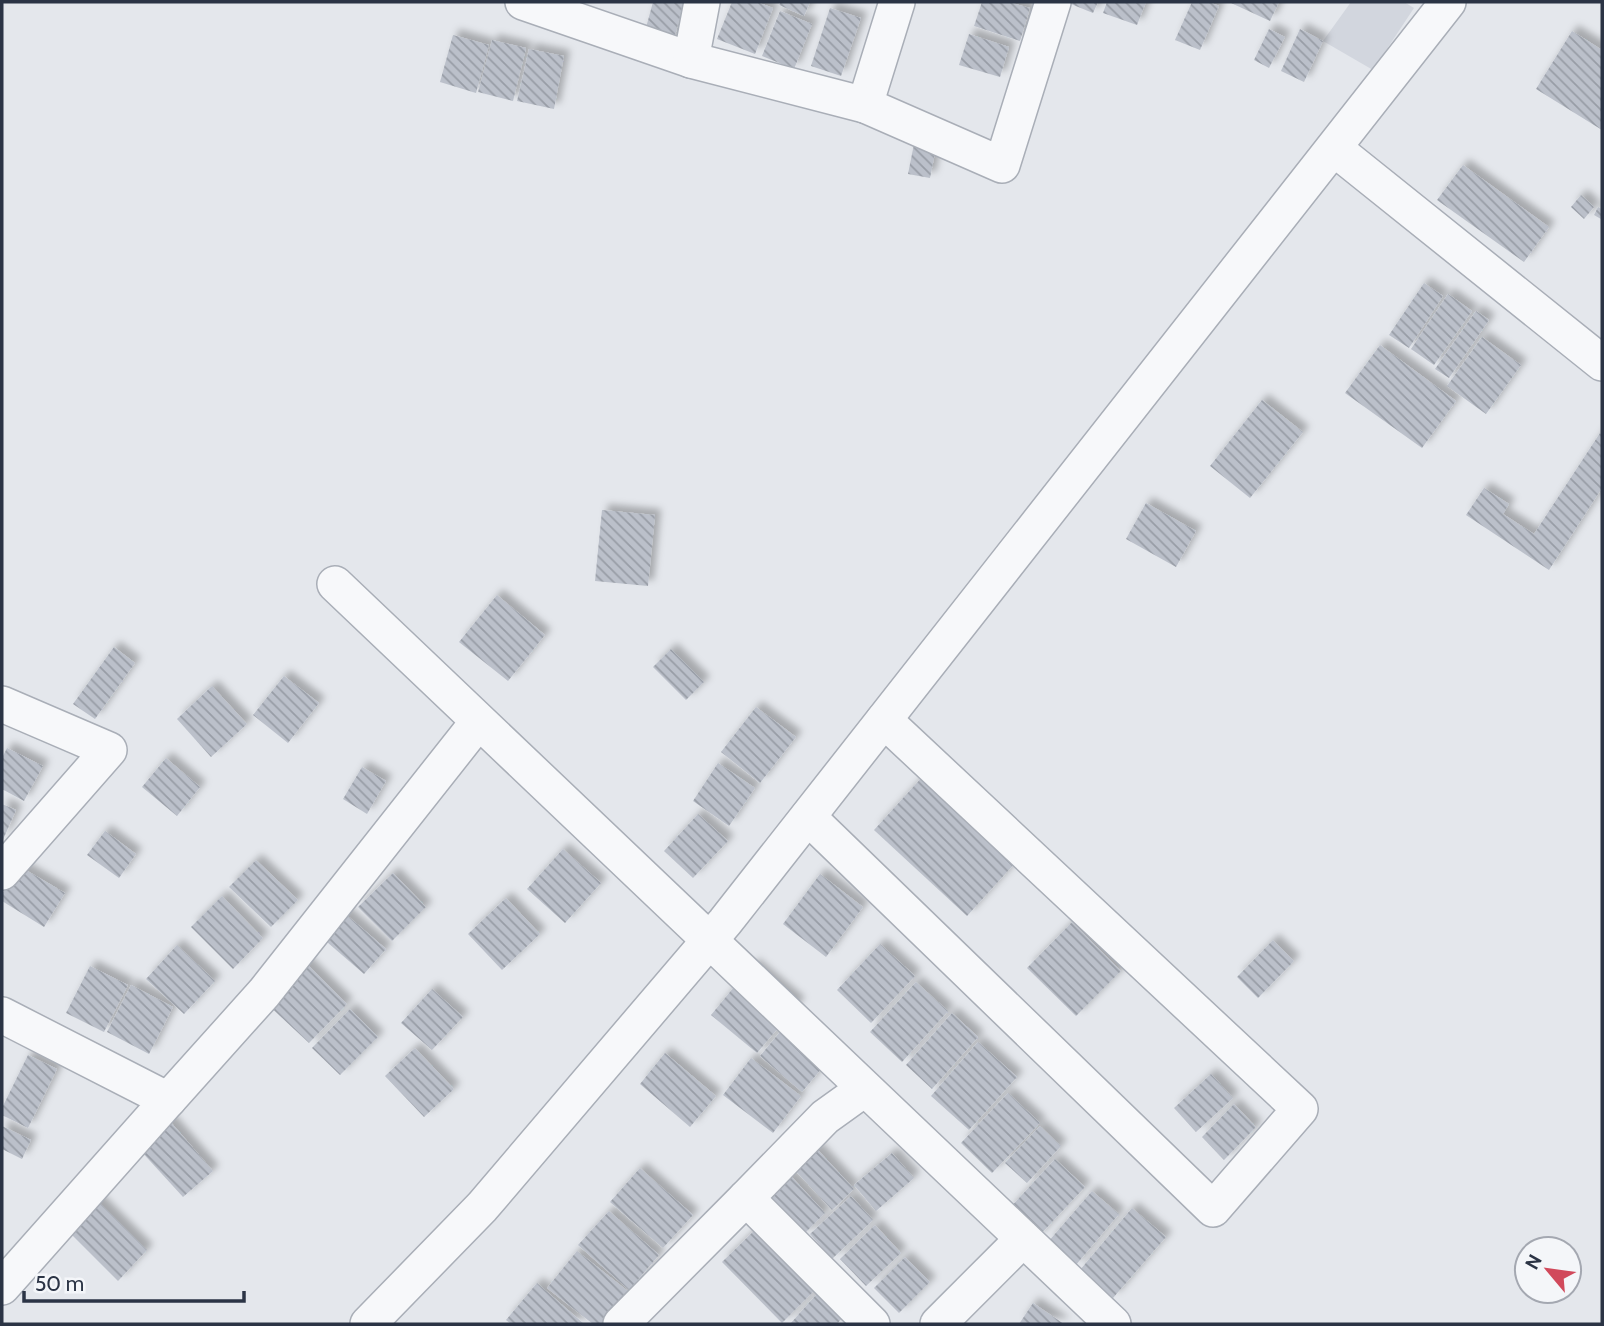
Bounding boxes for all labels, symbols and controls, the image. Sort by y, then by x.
north arrow [1513,1235,1583,1305]
text: N [1520,1251,1547,1273]
scale bar [24,1260,245,1304]
text: 50 m [35,1271,84,1296]

